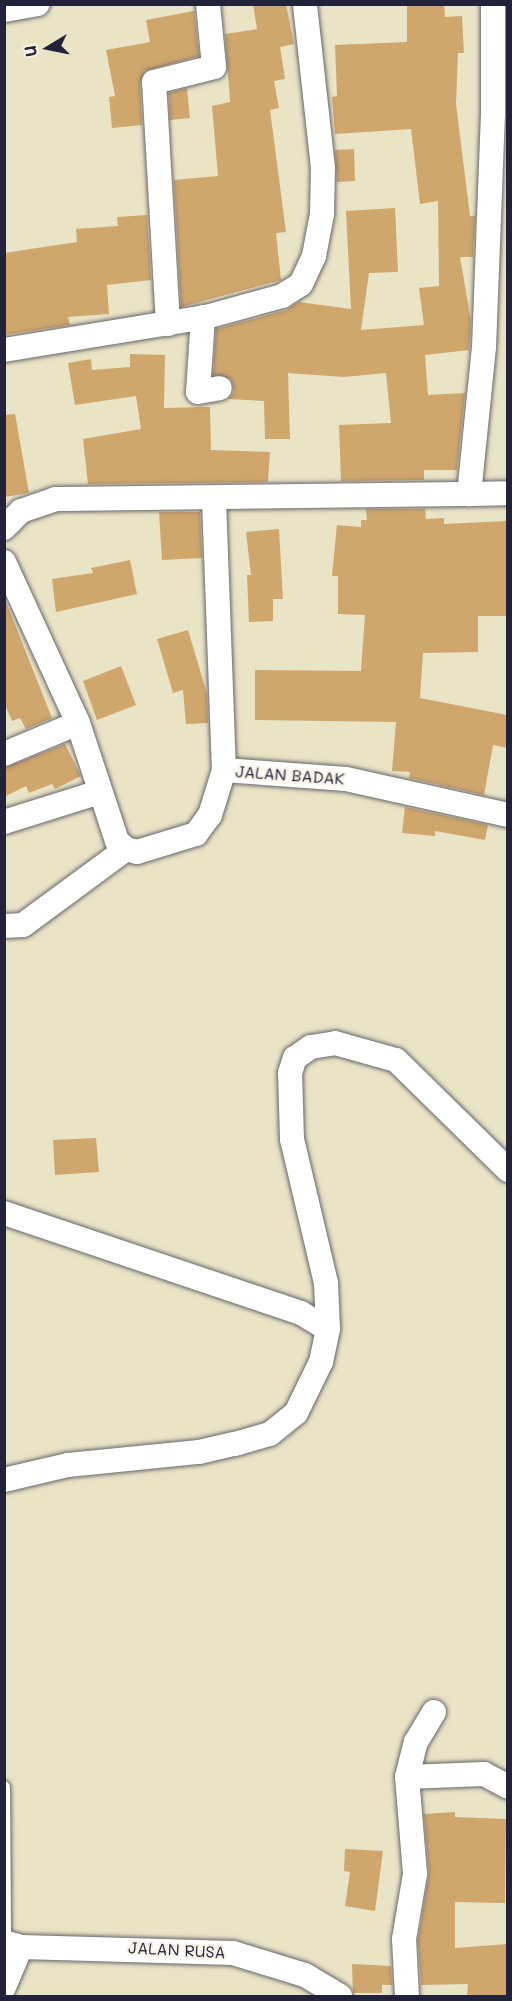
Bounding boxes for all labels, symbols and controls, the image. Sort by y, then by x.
north arrow [18,18,78,78]
text: U [18,44,41,59]
street label: JALAN BADAK [235,762,345,788]
street label: JALAN RUSA [128,1938,226,1962]

